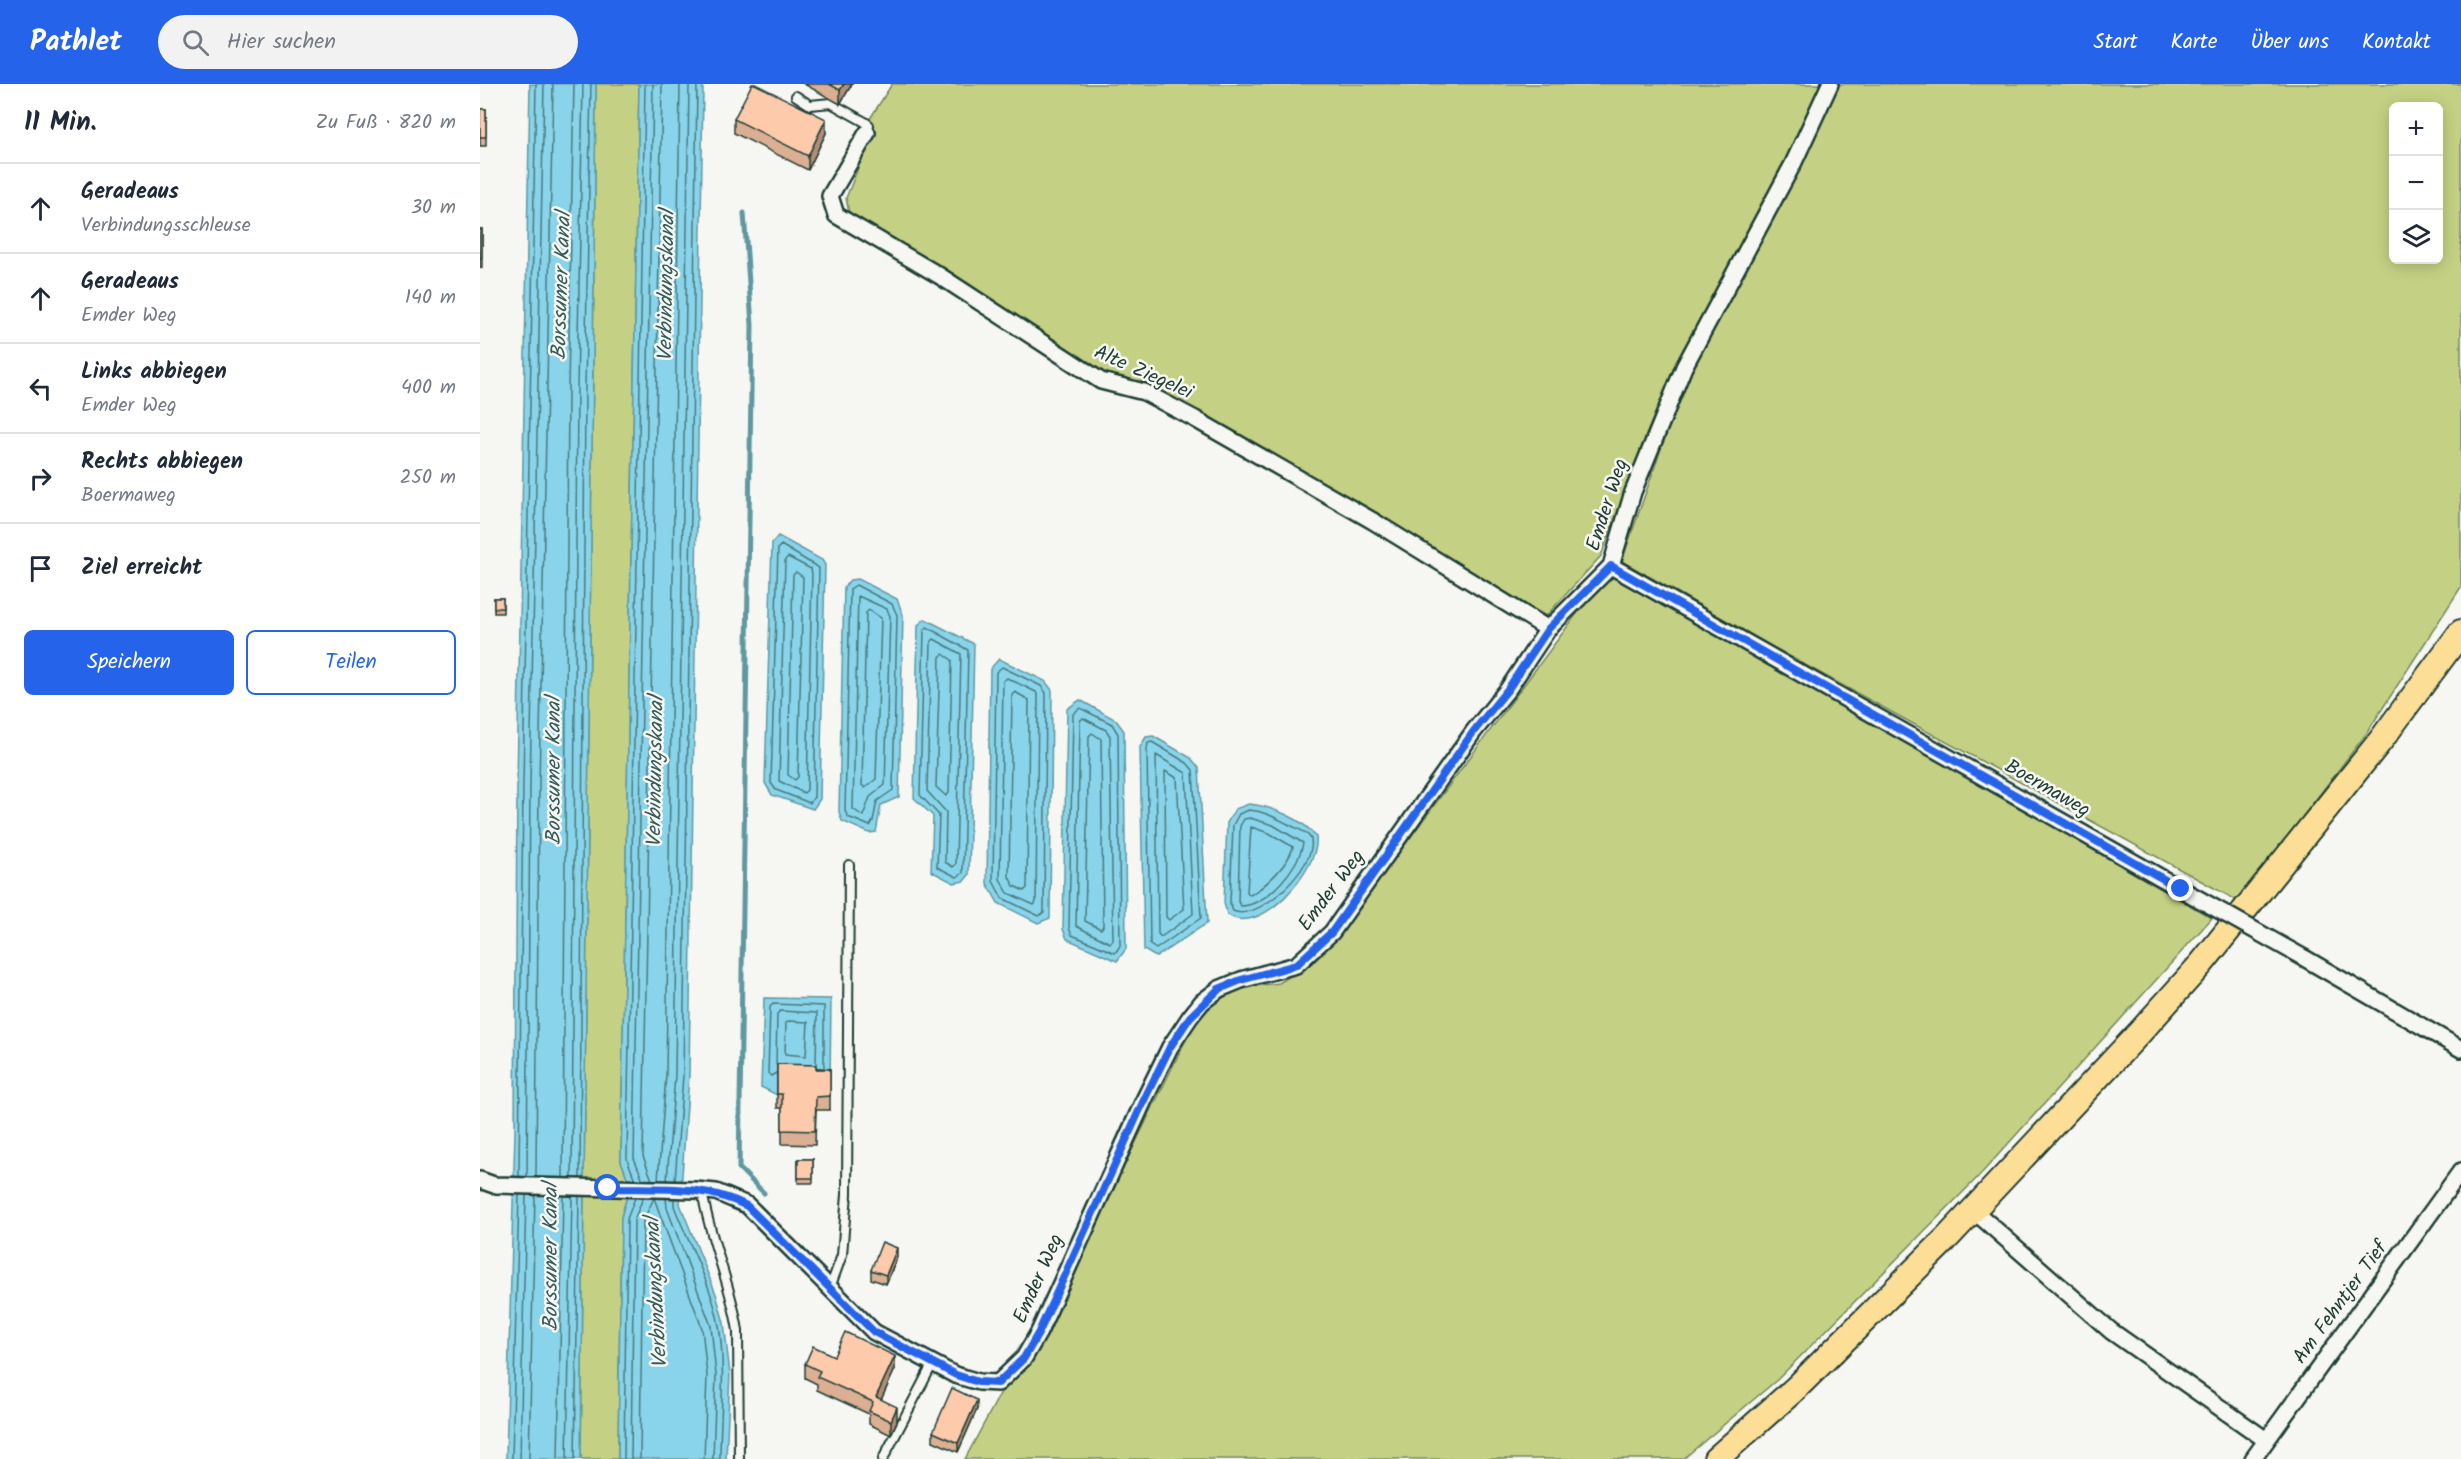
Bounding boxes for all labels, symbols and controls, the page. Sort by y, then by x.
search box [158,15,578,69]
text: Pathlet [30,20,122,65]
text: Hier suchen [227,25,336,60]
icon: search [179,26,212,59]
text: Start [2093,26,2138,59]
text: Karte [2171,26,2217,59]
text: Über uns [2250,26,2329,59]
text: Kontakt [2362,26,2431,59]
text: 11 Min. [24,102,97,144]
map controls [2389,102,2443,264]
button: + [2389,102,2443,156]
text: Zu Fuß · 820 m [316,107,456,139]
button: − [2389,156,2443,210]
text: Geradeaus [81,175,179,210]
icon: ahead [24,192,57,225]
text: 30 m [411,192,456,224]
water label: Verbindungskanal [649,206,685,362]
water label: Borssumer Kanal [543,208,581,360]
text: Verbindungsschleuse [81,210,251,242]
button: layers [2389,210,2443,264]
text: Geradeaus [81,265,179,300]
icon: ahead [24,282,57,315]
text: 140 m [405,282,456,314]
text: Emder Weg [81,300,176,332]
street label: Alte Ziegelei [1088,337,1199,410]
text: Links abbiegen [81,355,227,390]
icon: left [24,372,57,405]
text: 400 m [401,372,456,404]
text: Emder Weg [81,390,176,422]
text: Rechts abbiegen [81,445,243,480]
street label: Emder Weg [1578,455,1638,555]
icon: right [24,462,57,495]
text: 250 m [400,462,456,494]
text: Boermaweg [81,480,176,512]
text: Ziel erreicht [81,551,202,586]
icon: arrive [24,552,57,585]
button: Speichern [24,630,234,695]
button: Teilen [246,630,456,695]
water label: Verbindungskanal [638,692,674,848]
water label: Borssumer Kanal [538,693,571,845]
street label: Boermaweg [1998,751,2096,827]
street label: Emder Weg [1291,843,1373,939]
route end [2167,875,2193,901]
route start [594,1174,620,1200]
water label: Borssumer Kanal [535,1179,568,1331]
water label: Verbindungskanal [636,1213,677,1369]
street label: Emder Weg [1005,1229,1073,1329]
street label: Am Fehntjer Tief [2285,1233,2398,1371]

